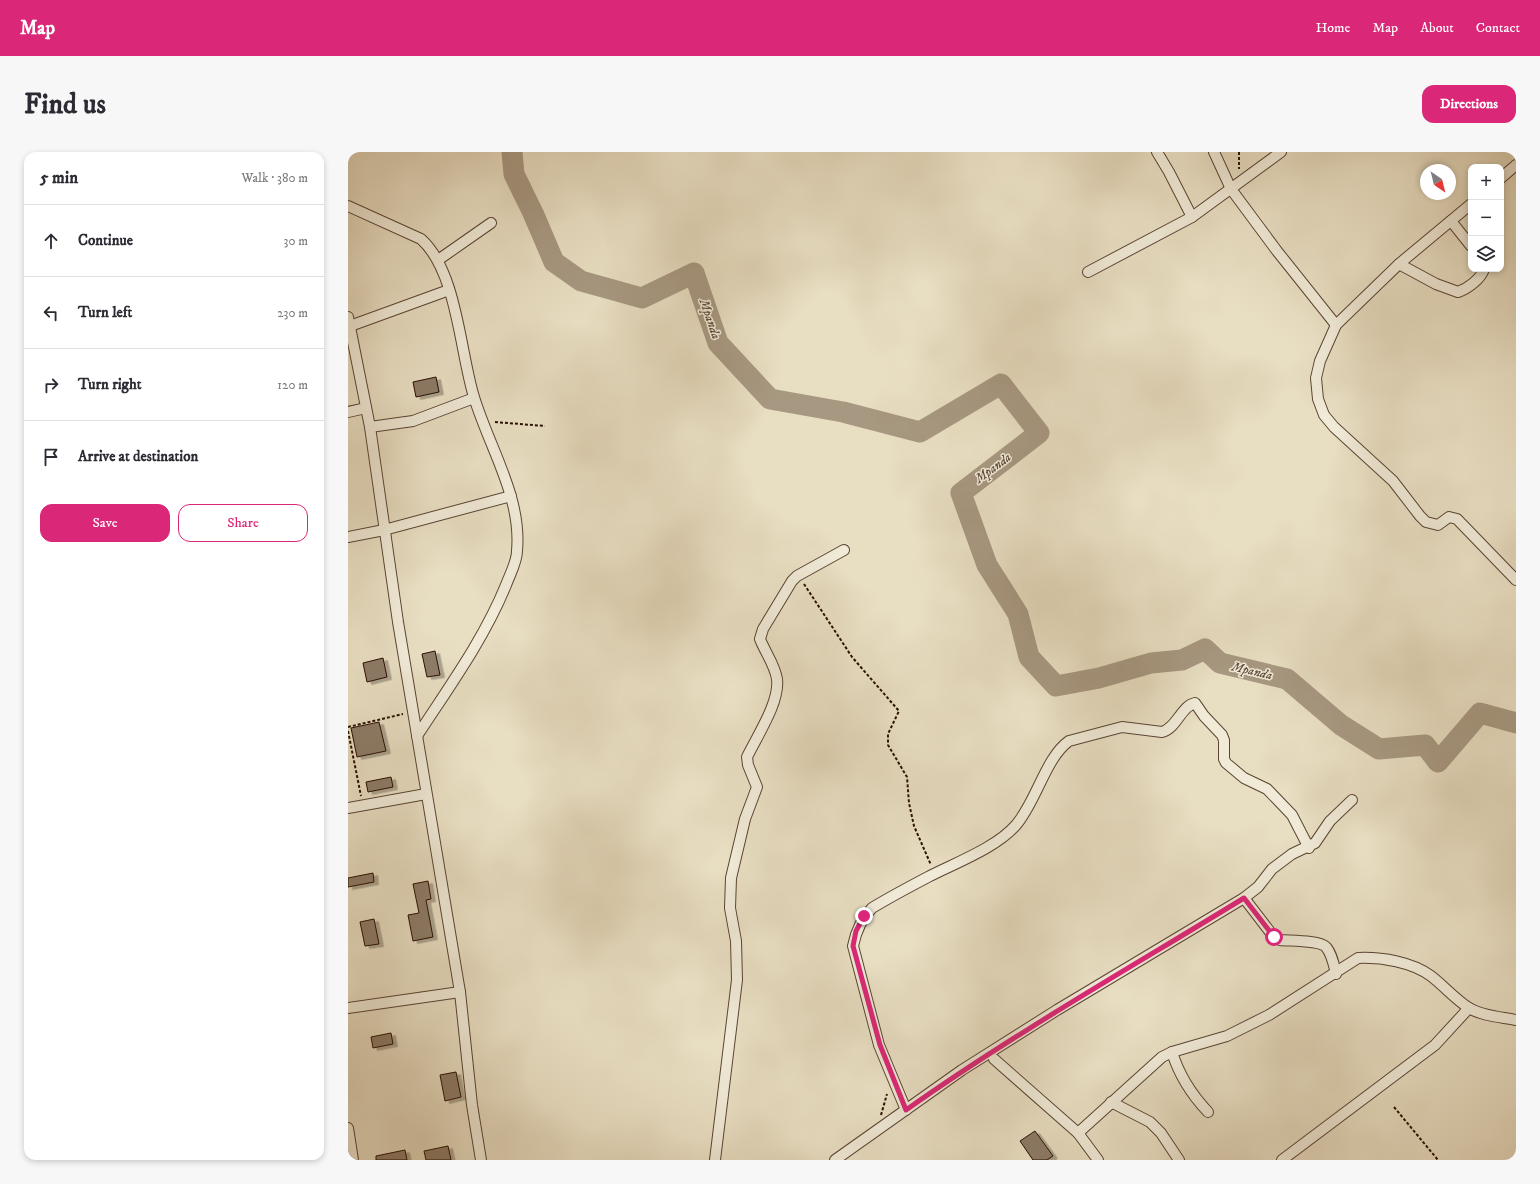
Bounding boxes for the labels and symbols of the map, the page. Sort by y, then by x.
north arrow [1420,164,1456,200]
water label: Mpanda [695,296,724,341]
water label: Mpanda [971,449,1015,487]
water label: Mpanda [1229,658,1274,683]
route end [855,907,873,925]
route start [1265,928,1283,946]

